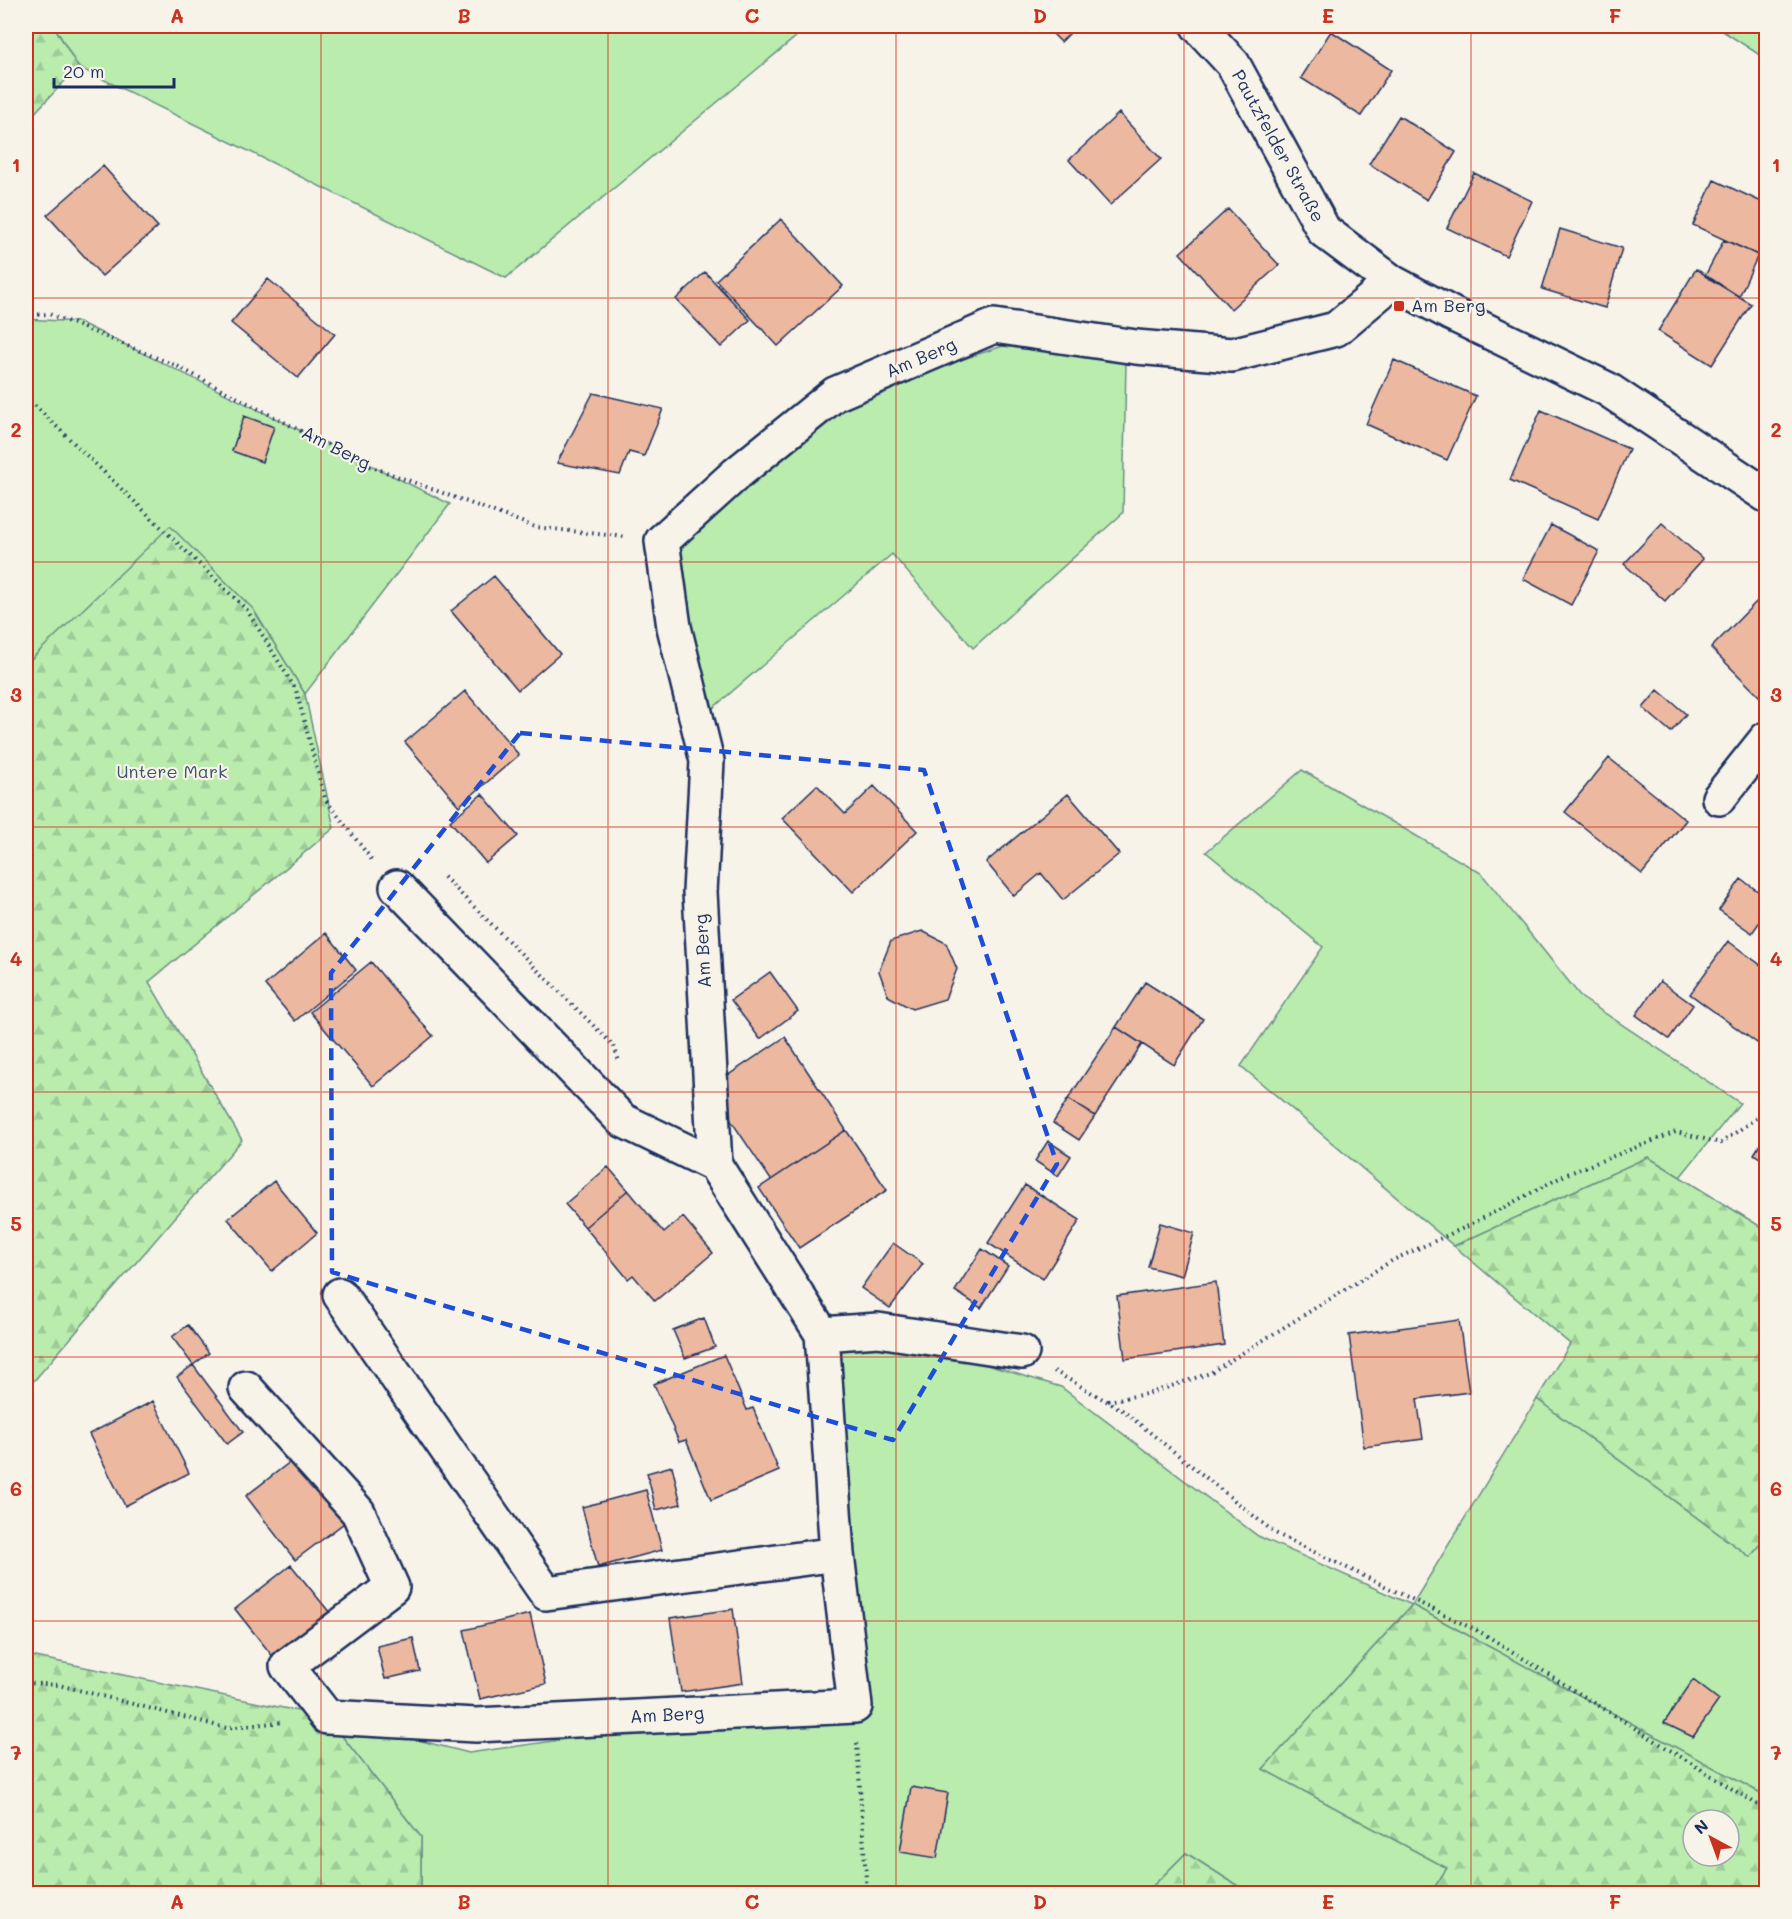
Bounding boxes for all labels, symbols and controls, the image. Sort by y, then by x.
text: A [170,2,184,28]
text: B [457,2,471,28]
text: C [745,2,760,28]
text: D [1033,2,1047,28]
text: E [1322,2,1334,28]
text: F [1609,2,1622,28]
scale bar [54,51,174,89]
text: 20 m [63,59,104,83]
street label: Pautzfelder Straße [1227,65,1331,226]
text: 1 [12,151,20,177]
text: 1 [1772,151,1780,177]
place label: Am Berg [1411,293,1485,317]
marker: Am Berg [1392,299,1406,313]
street label: Am Berg [882,332,960,383]
text: 2 [10,416,22,442]
text: 2 [1770,416,1782,442]
street label: Am Berg [298,420,375,475]
text: 3 [10,681,22,707]
text: 3 [1770,681,1782,707]
park label: Untere Mark [116,759,228,783]
street label: Am Berg [688,913,716,989]
text: 4 [10,945,23,971]
text: 4 [1770,945,1783,971]
text: 5 [10,1210,22,1236]
text: 5 [1770,1210,1782,1236]
text: 6 [10,1475,22,1501]
text: 6 [1770,1475,1782,1501]
street label: Am Berg [629,1700,705,1728]
text: 7 [10,1739,22,1765]
text: 7 [1770,1739,1782,1765]
north arrow [1681,1808,1741,1868]
text: N [1689,1814,1712,1838]
text: A [170,1888,184,1914]
text: B [457,1888,471,1914]
text: C [745,1888,760,1914]
text: D [1033,1888,1047,1914]
text: E [1322,1888,1334,1914]
text: F [1609,1888,1622,1914]

